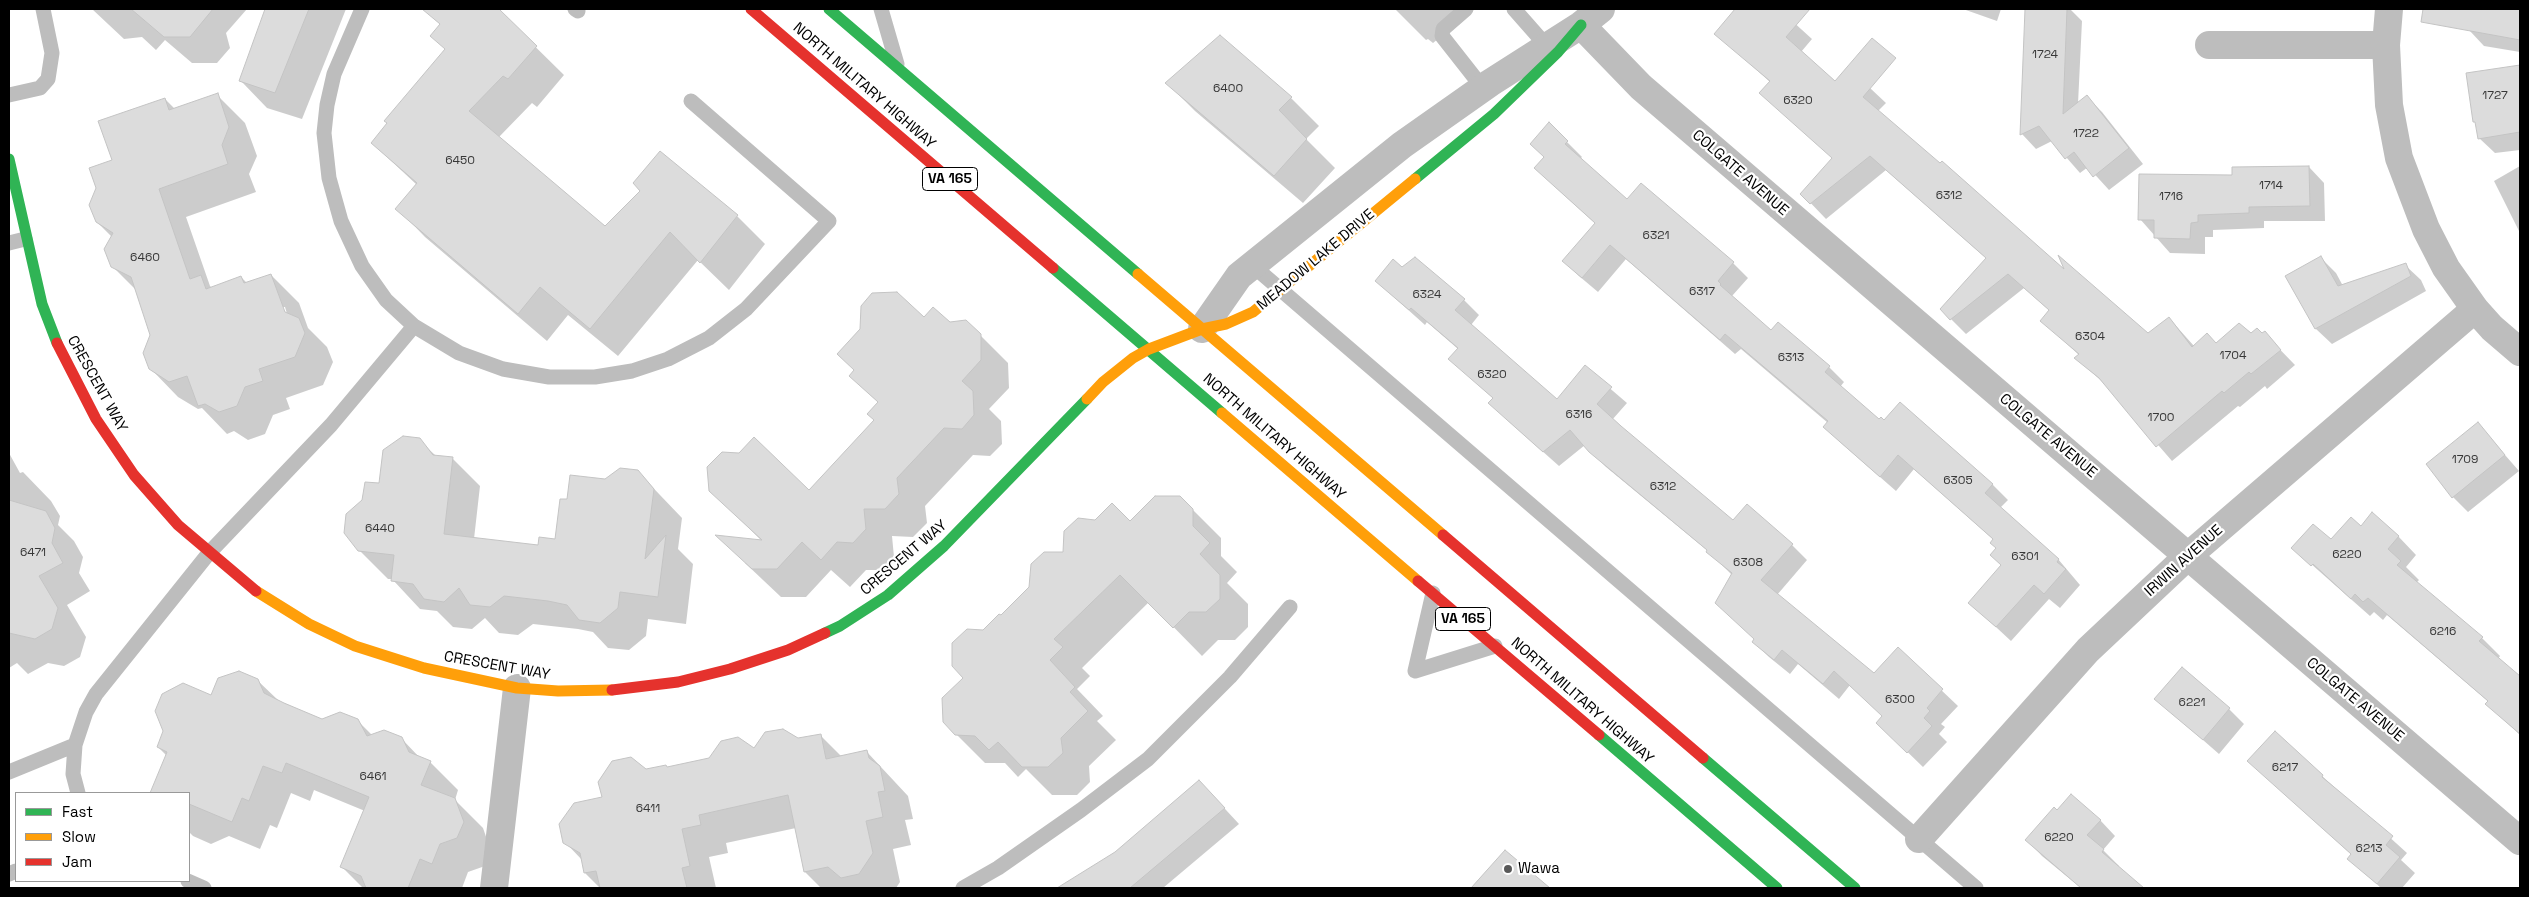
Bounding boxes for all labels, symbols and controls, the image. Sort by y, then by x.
street label: NORTH MILITARY HIGHWAY [789,19,939,153]
house number: 1724 [2032,48,2058,62]
house number: 6400 [1213,82,1243,96]
house number: 1727 [2482,89,2508,103]
house number: 6320 [1783,94,1813,108]
street label: COLGATE AVENUE [1688,126,1792,220]
house number: 1722 [2073,127,2099,141]
house number: 6450 [445,154,475,168]
road number: VA 165 [922,168,978,190]
house number: 1714 [2259,179,2283,193]
house number: 6312 [1936,189,1962,203]
house number: 1716 [2159,190,2183,204]
street label: MEADOW LAKE DRIVE [1254,206,1378,314]
house number: 6321 [1643,229,1669,243]
house number: 6460 [130,251,160,265]
house number: 6317 [1689,285,1715,299]
house number: 6324 [1413,288,1441,302]
house number: 6304 [2075,330,2105,344]
street label: CRESCENT WAY [63,333,131,435]
house number: 1704 [2220,349,2246,363]
house number: 6313 [1778,351,1804,365]
house number: 6320 [1477,368,1507,382]
street label: NORTH MILITARY HIGHWAY [1199,370,1349,504]
street label: COLGATE AVENUE [1996,390,2100,482]
house number: 6316 [1566,408,1592,422]
house number: 1700 [2147,411,2175,425]
house number: 1709 [2452,453,2478,467]
house number: 6305 [1943,474,1973,488]
house number: 6312 [1650,480,1676,494]
street label: CRESCENT WAY [857,517,951,599]
street label: IRWIN AVENUE [2141,521,2227,601]
house number: 6440 [365,522,395,536]
house number: 6471 [20,546,46,560]
house number: 6220 [2332,548,2362,562]
house number: 6301 [2011,550,2039,564]
house number: 6308 [1733,556,1763,570]
road number: VA 165 [1436,608,1490,630]
house number: 6216 [2430,625,2456,639]
street label: NORTH MILITARY HIGHWAY [1507,634,1657,768]
street label: CRESCENT WAY [442,648,552,684]
street label: COLGATE AVENUE [2303,654,2407,746]
house number: 6300 [1885,693,1915,707]
house number: 6221 [2179,696,2205,710]
house number: 6217 [2272,761,2298,775]
house number: 6461 [359,770,387,784]
legend [15,792,190,882]
text: Fast [62,802,93,821]
house number: 6411 [636,802,660,816]
text: Slow [62,827,96,846]
house number: 6220 [2044,831,2074,845]
house number: 6213 [2356,842,2382,856]
text: Jam [62,852,92,871]
place label: Wawa [1518,860,1560,878]
marker: Wawa [1502,863,1514,875]

